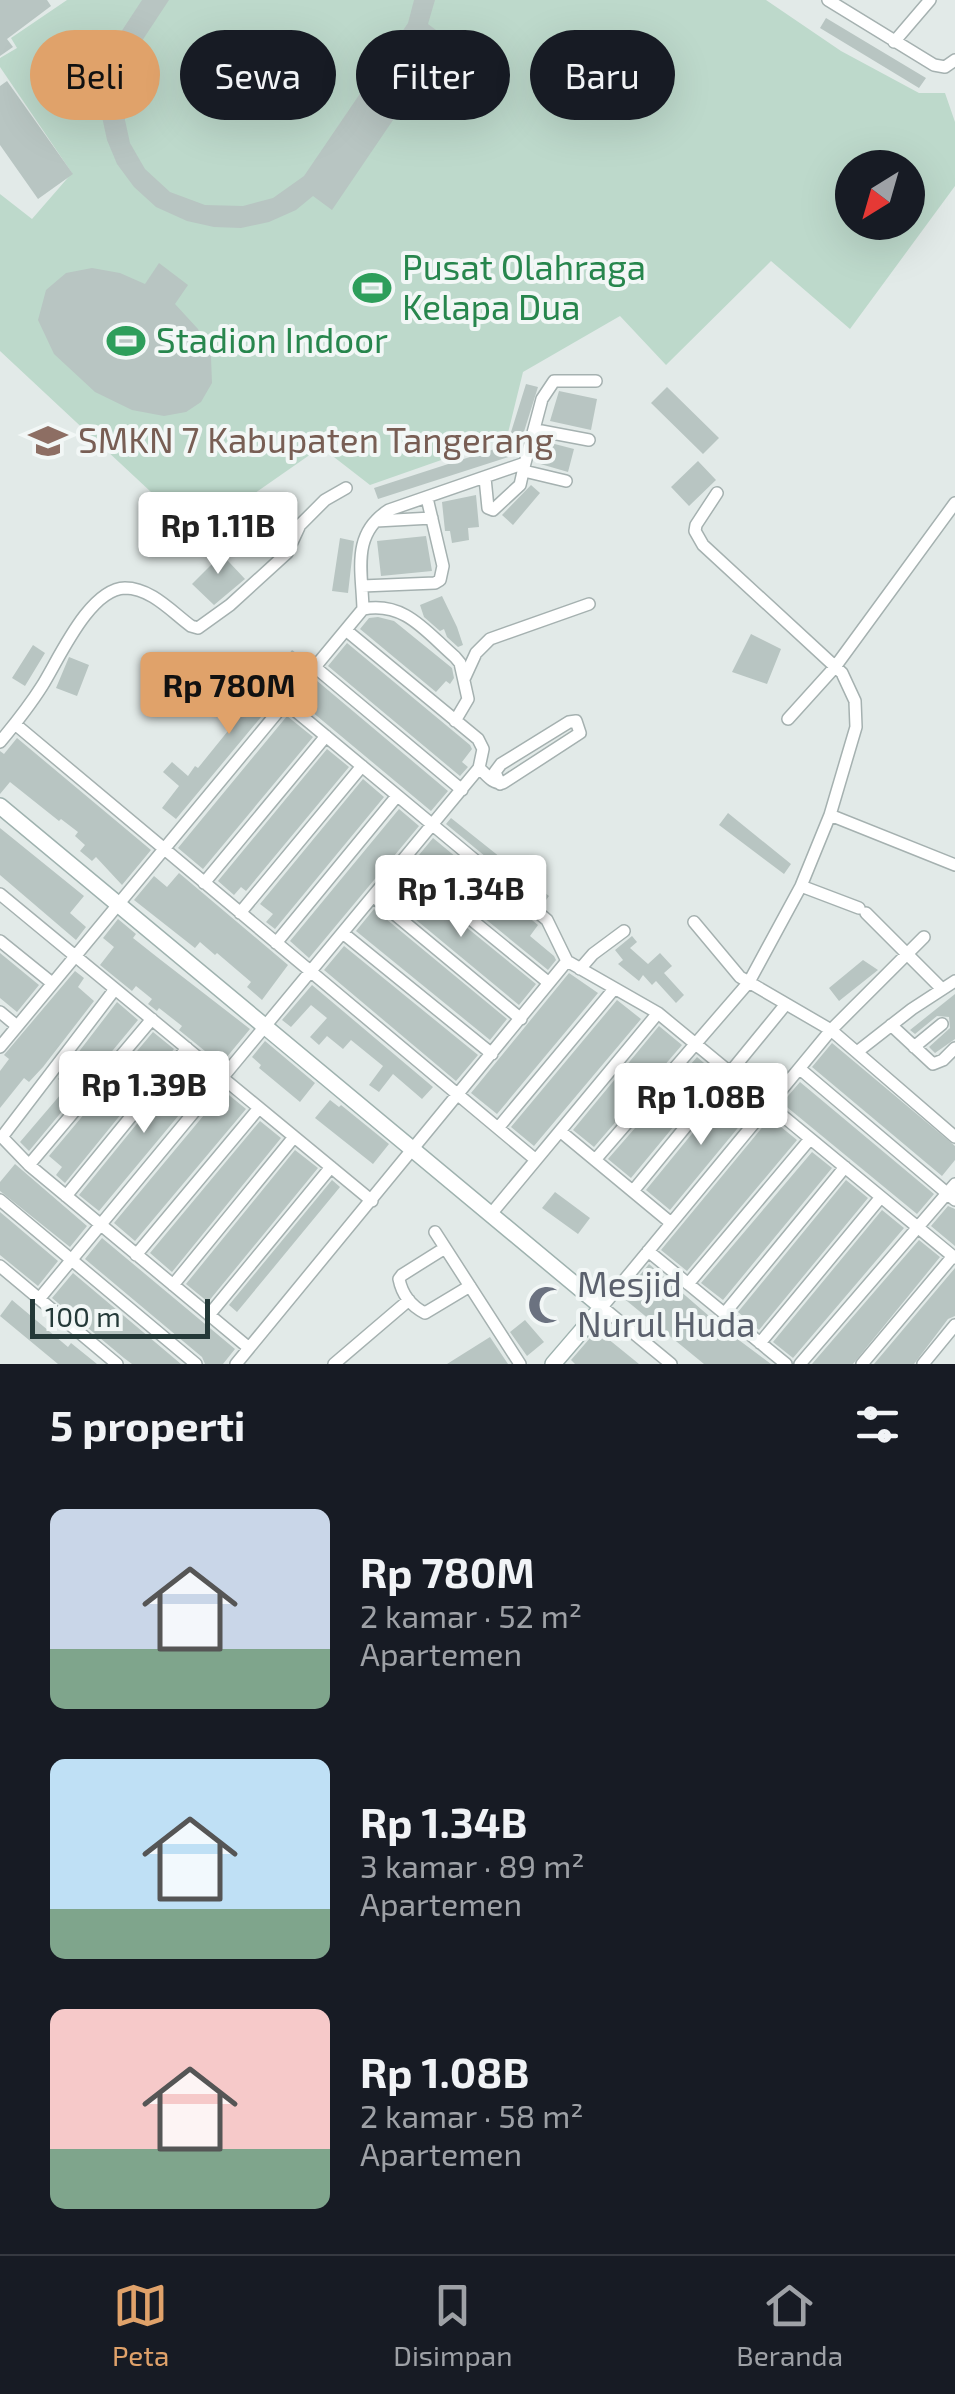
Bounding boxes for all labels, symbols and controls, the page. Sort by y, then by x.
chip: Beli [30,30,160,120]
chip: Sewa [180,30,336,120]
chip: Filter [356,30,510,120]
chip: Baru [530,30,675,120]
north arrow [835,150,925,240]
map controls [835,150,925,240]
place label: Pusat Olahraga Kelapa Dua [402,245,646,327]
sports icon: Pusat Olahraga Kelapa Dua [351,267,393,309]
place label: Stadion Indoor [156,318,388,360]
sports icon: Stadion Indoor [105,320,147,362]
place label: SMKN 7 Kabupaten Tangerang [78,418,554,460]
school or university icon: SMKN 7 Kabupaten Tangerang [27,420,69,462]
pin: Rp 1.11B [115,492,321,577]
text: Rp 1.11B [160,505,276,543]
pin: Rp 780M [137,652,321,737]
text: Rp 780M [162,665,296,703]
pin: Rp 1.34B [358,855,564,940]
text: Rp 1.34B [397,868,525,906]
pin: Rp 1.39B [41,1051,247,1136]
pin: Rp 1.08B [598,1063,804,1148]
text: Rp 1.39B [81,1064,207,1102]
text: Rp 1.08B [636,1076,766,1114]
place label: Mesjid Nurul Huda [577,1262,756,1344]
mosque icon: Mesjid Nurul Huda [526,1284,568,1326]
scale bar [30,1294,210,1338]
text: 100 m [45,1299,121,1333]
icon: filters [850,1397,905,1452]
text: 5 properti [50,1399,245,1449]
text: Rp 780M [360,1546,535,1596]
icon: home [130,1549,250,1669]
text: 2 kamar · 52 m² [360,1596,582,1634]
text: Apartemen [360,1634,522,1672]
text: Rp 1.34B [360,1796,527,1846]
icon: home [130,1799,250,1919]
text: 3 kamar · 89 m² [360,1846,585,1884]
text: Apartemen [360,1884,522,1922]
text: Rp 1.08B [360,2046,529,2096]
icon: home [130,2049,250,2169]
text: 2 kamar · 58 m² [360,2096,584,2134]
text: Apartemen [360,2134,522,2172]
tab: Peta [112,2278,169,2372]
tab: Disimpan [393,2278,512,2372]
tab: Beranda [736,2278,843,2372]

